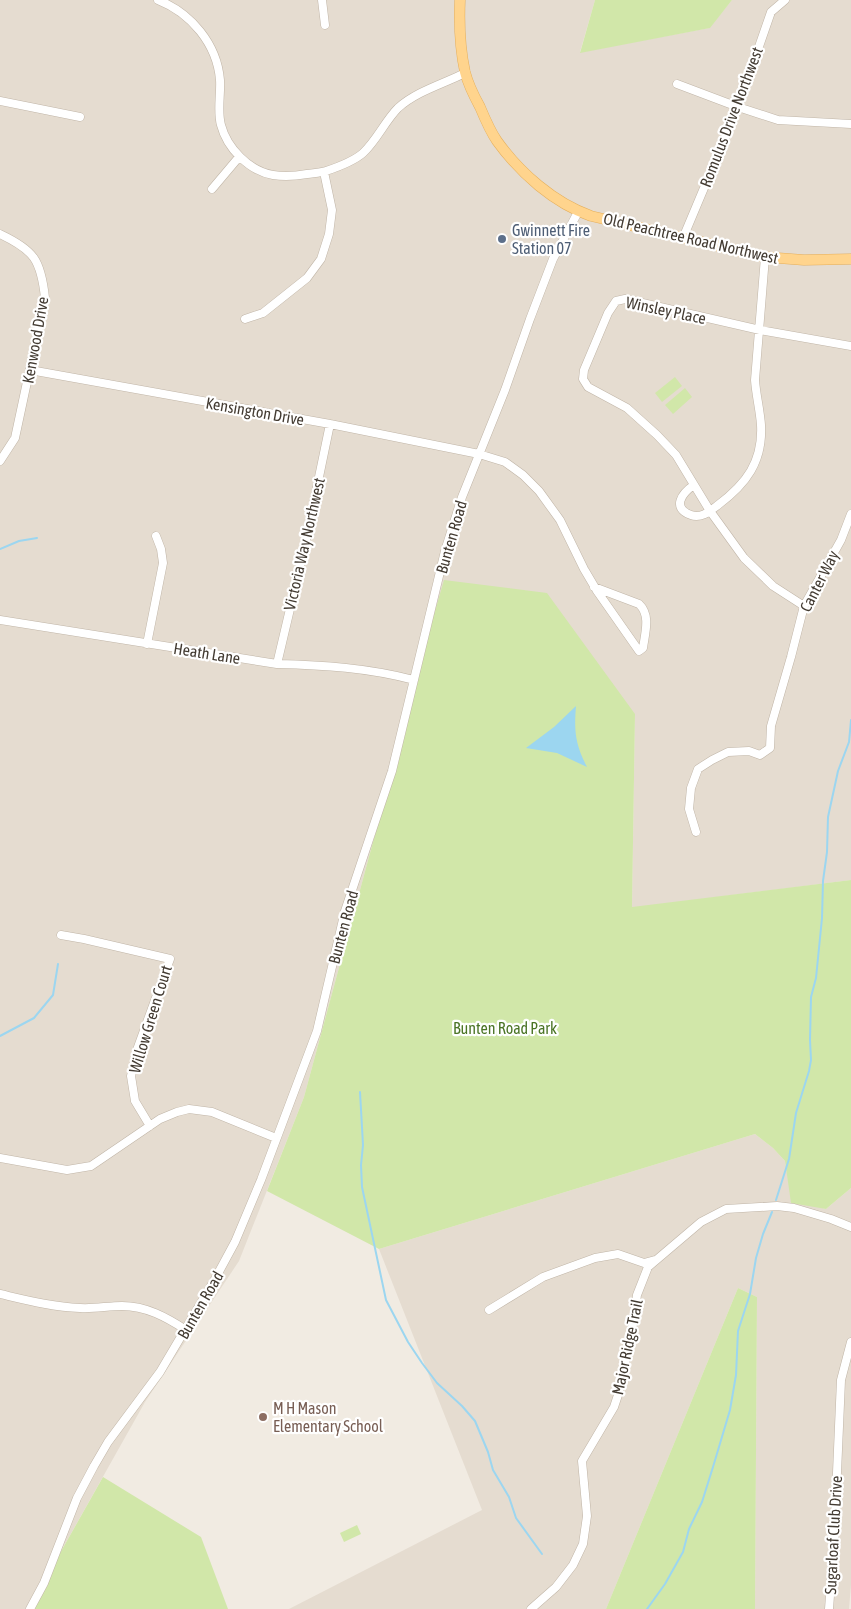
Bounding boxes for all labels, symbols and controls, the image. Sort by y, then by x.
street label: Romulus Drive Northwest [696,44,766,190]
street label: Old Peachtree Road Northwest [602,209,780,267]
place label: Gwinnett Fire Station 07 [512,221,590,257]
marker: Gwinnett Fire Station 07 [496,233,508,245]
street label: Winsley Place [624,293,708,328]
street label: Kenwood Drive [19,295,51,385]
street label: Kensington Drive [204,393,306,429]
street label: Victoria Way Northwest [280,476,329,612]
street label: Bunten Road [432,498,470,576]
street label: Canter Way [796,547,843,615]
street label: Heath Lane [172,639,242,667]
street label: Bunten Road [325,888,361,966]
street label: Willow Green Court [125,962,175,1075]
park label: Bunten Road Park [453,1019,557,1037]
street label: Bunten Road [173,1268,227,1342]
street label: Major Ridge Trail [608,1297,647,1397]
place label: M H Mason Elementary School [273,1399,384,1436]
marker: M H Mason Elementary School [257,1411,269,1423]
street label: Sugarloaf Club Drive [821,1475,846,1595]

